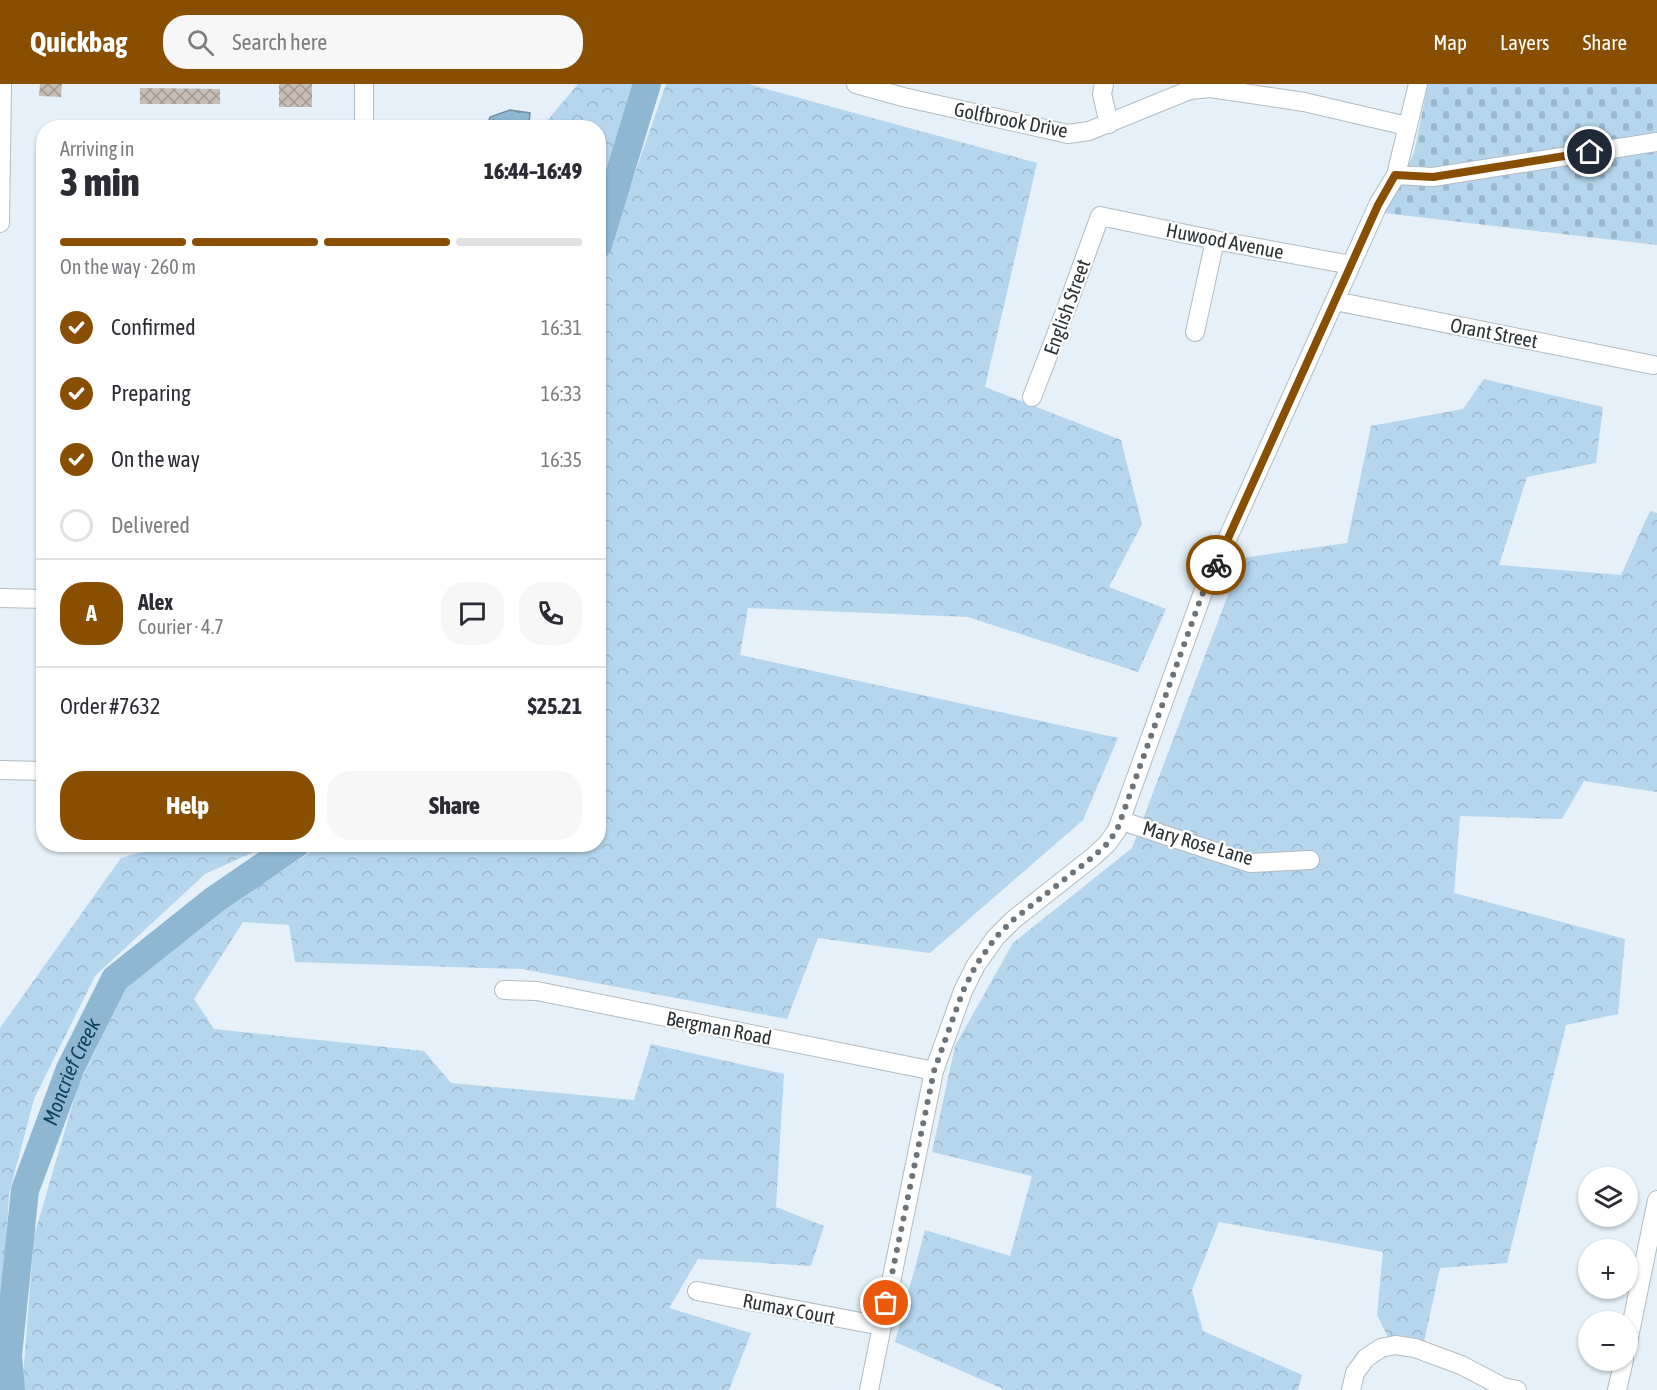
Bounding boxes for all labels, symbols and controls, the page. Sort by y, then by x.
search box [163,15,583,69]
text: Quickbag [30,26,127,58]
icon: search [184,26,217,59]
text: Search here [232,29,327,55]
text: Map [1433,30,1467,54]
text: Layers [1500,30,1550,54]
text: Share [1583,30,1627,54]
street label: Golfbrook Drive [952,97,1070,142]
pin [1564,126,1615,177]
icon: home [1573,135,1606,168]
text: Arriving in [60,137,134,160]
text: 16:44–16:49 [484,158,582,184]
text: 3 min [60,160,140,204]
street label: Huwood Avenue [1164,218,1286,263]
text: On the way · 260 m [60,255,196,278]
street label: English Street [1039,256,1095,358]
icon: check [60,311,93,344]
street label: Orant Street [1448,313,1540,352]
text: Confirmed [111,314,196,340]
text: 16:31 [541,316,582,339]
icon: check [60,377,93,410]
text: Preparing [111,380,191,406]
text: 16:33 [541,382,582,405]
icon: check [60,443,93,476]
text: On the way [111,446,200,472]
text: 16:35 [541,448,582,471]
text: Delivered [111,512,190,538]
courier [1186,535,1246,595]
icon: bike [1200,549,1233,582]
button: chat [441,582,504,645]
button: phone [519,582,582,645]
text: Alex [138,589,173,615]
text: A [86,600,97,626]
text: Courier · 4.7 [138,615,224,638]
text: Order #7632 [60,693,160,719]
text: $25.21 [527,693,582,719]
button: Help [60,771,315,840]
button: Share [327,771,582,840]
street label: Mary Rose Lane [1140,816,1256,869]
street label: Bergman Road [664,1006,774,1049]
water label: Moncrief Creek [37,1013,105,1128]
map controls [1578,1167,1638,1371]
button: layers [1578,1167,1638,1227]
button: + [1578,1239,1638,1299]
pin [860,1277,911,1328]
icon: bag [869,1286,902,1319]
street label: Rumax Court [741,1288,838,1329]
button: − [1578,1311,1638,1371]

